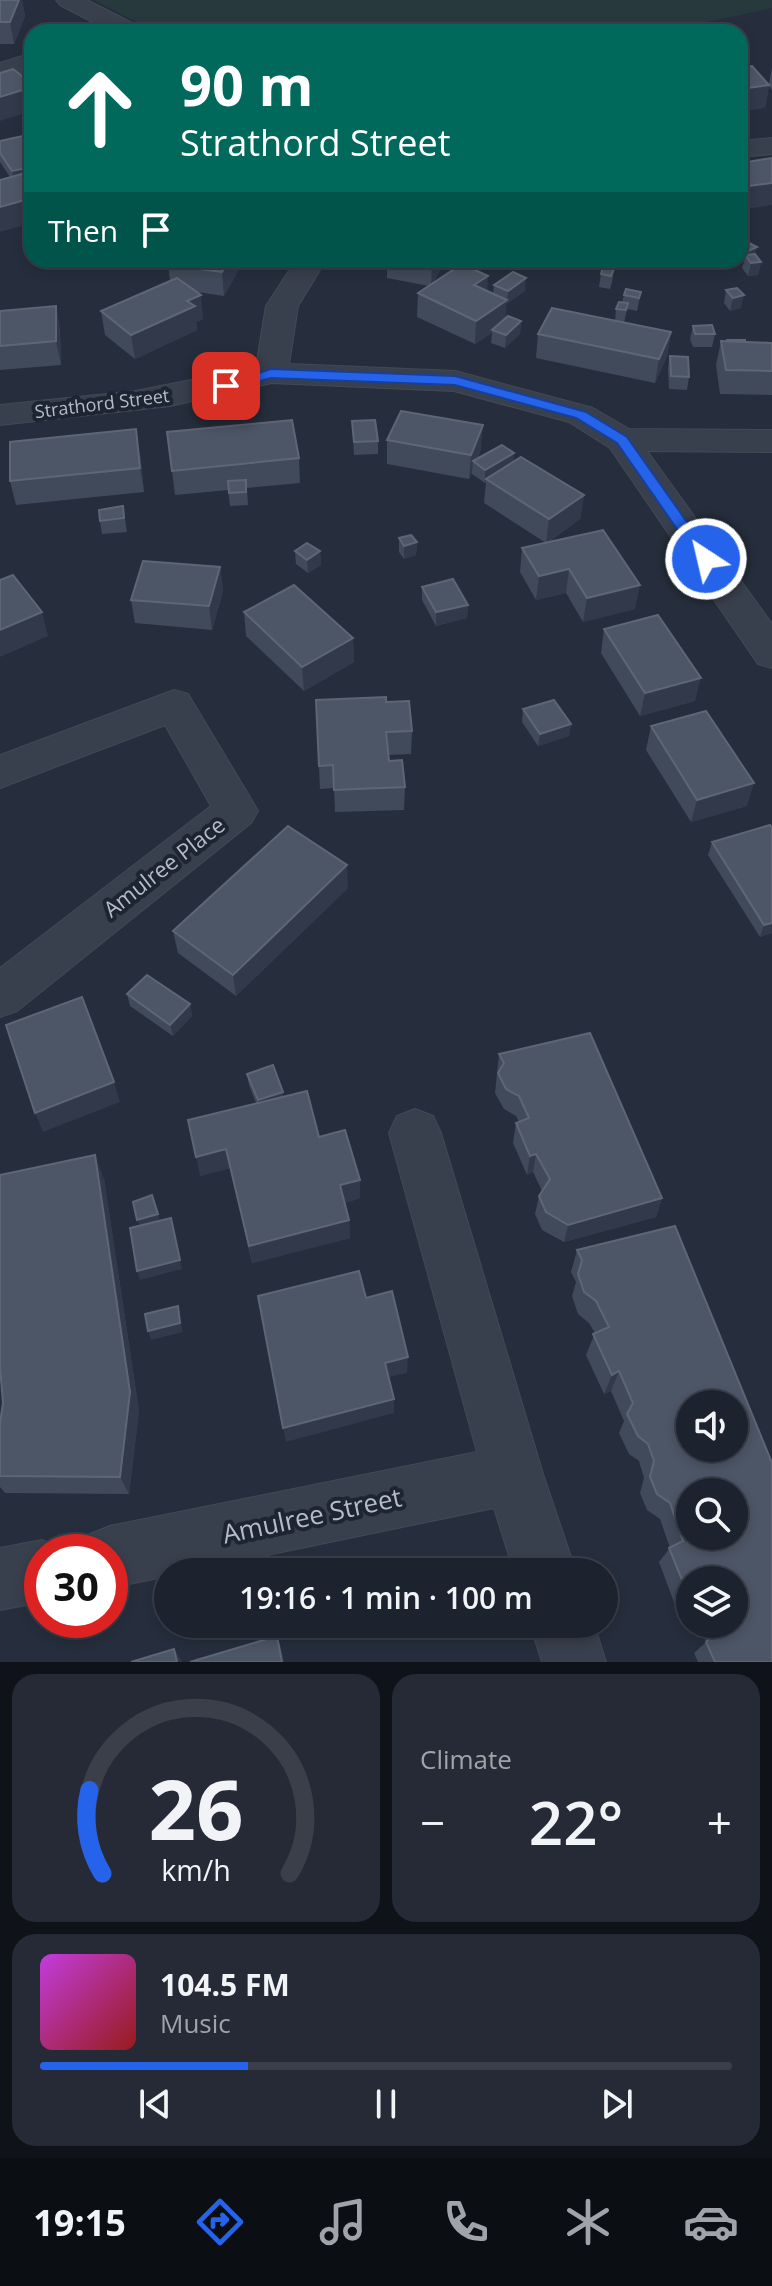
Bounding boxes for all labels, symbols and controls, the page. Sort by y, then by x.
text: 90 m [180,46,314,122]
icon: ahead [48,56,152,160]
text: Strathord Street [180,118,451,167]
icon: arrive [134,208,178,252]
text: Then [48,210,118,251]
pin [192,352,260,420]
icon: arrive [204,364,248,408]
street label: Strathord Street [33,383,170,423]
position arrow [664,517,748,601]
street label: Amulree Place [96,809,230,923]
map controls [676,1390,748,1638]
button: sound [676,1390,748,1462]
street label: Amulree Street [219,1478,405,1552]
button: search [676,1478,748,1550]
speed limit sign: 30 [24,1534,128,1638]
button: layers [676,1566,748,1638]
text: 19:16 · 1 min · 100 m [239,1577,533,1618]
text: Climate [420,1741,512,1777]
text: 26 [148,1751,244,1864]
text: 22° [529,1781,623,1863]
text: − [420,1792,445,1852]
text: + [707,1792,732,1852]
text: km/h [161,1850,231,1889]
text: 104.5 FM [160,1964,290,2005]
text: Music [160,2005,231,2041]
icon: previous [133,2082,177,2126]
icon: pause [364,2082,408,2126]
icon: next [595,2082,639,2126]
icon: directions [192,2194,248,2250]
icon: music [315,2194,371,2250]
icon: phone [438,2194,494,2250]
icon: climate [560,2194,616,2250]
icon: car [683,2194,739,2250]
text: 19:15 [33,2198,126,2247]

